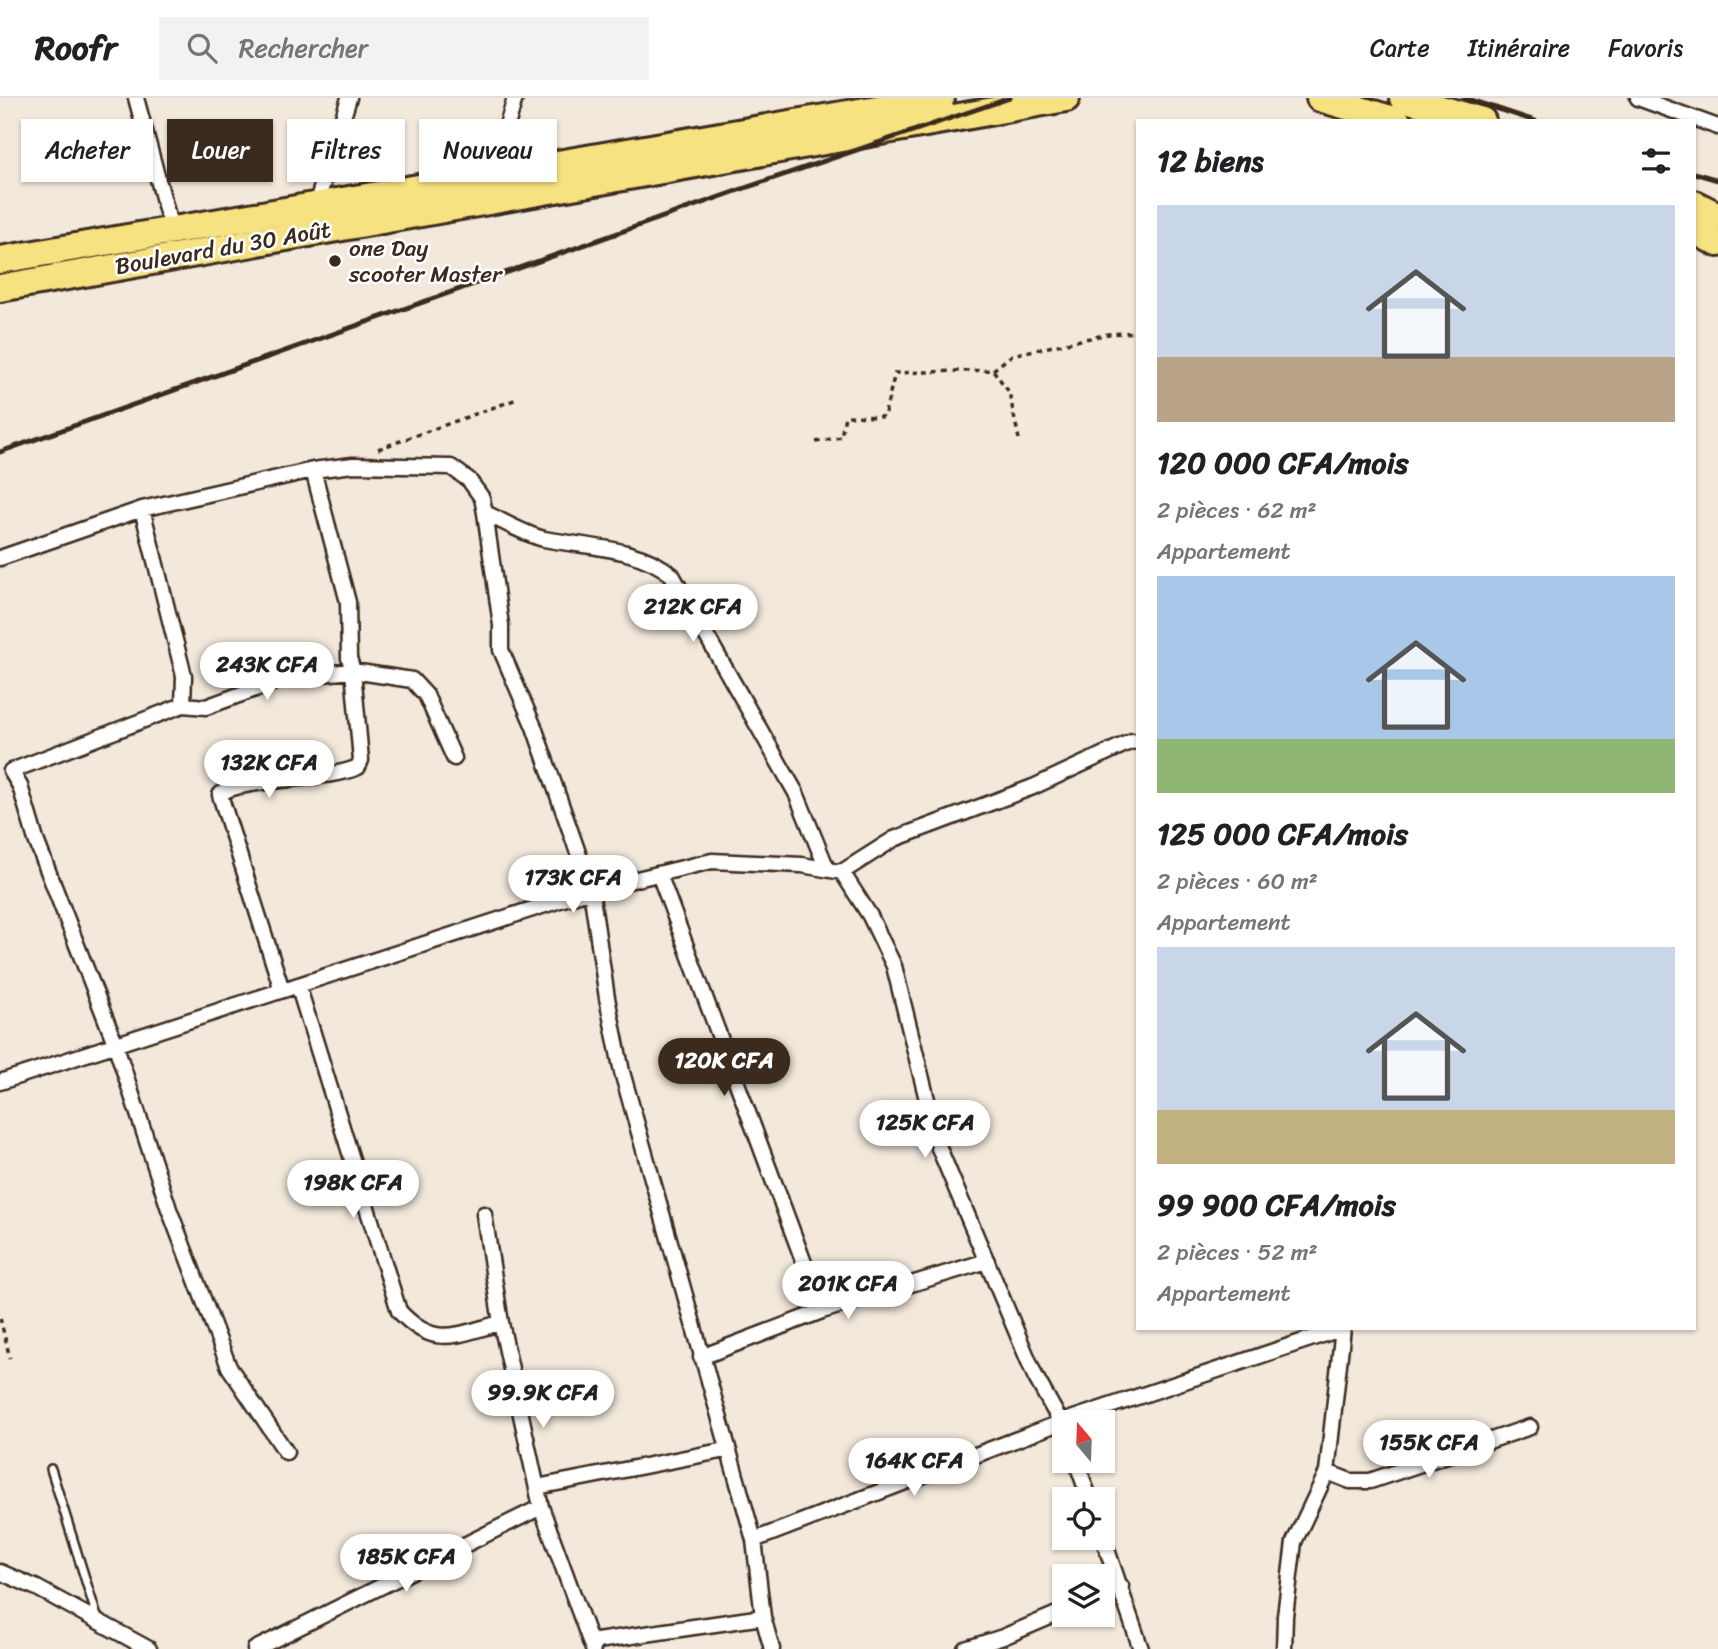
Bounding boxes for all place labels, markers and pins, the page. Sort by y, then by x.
place label: one Day scooter Master [348,228,503,295]
marker: one Day scooter Master [327,253,343,269]
pin: 212K CFA [621,584,765,644]
pin: 243K CFA [195,642,339,702]
pin: 132K CFA [197,740,341,800]
pin: 173K CFA [501,856,645,915]
pin: 120K CFA [652,1038,796,1098]
pin: 125K CFA [853,1100,997,1160]
pin: 198K CFA [281,1160,425,1220]
pin: 201K CFA [776,1262,920,1321]
pin: 99.9K CFA [463,1370,623,1430]
pin: 155K CFA [1357,1420,1501,1480]
pin: 164K CFA [842,1438,986,1498]
pin: 185K CFA [334,1534,478,1594]

